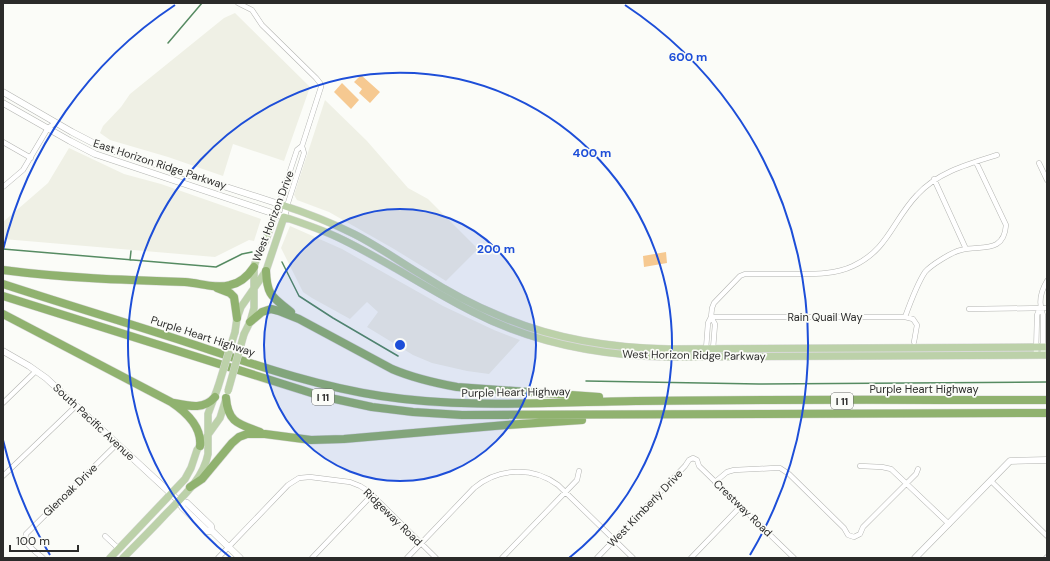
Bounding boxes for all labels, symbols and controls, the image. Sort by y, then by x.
text: 600 m [669,49,707,65]
street label: East Horizon Ridge Parkway [92,136,228,192]
text: 400 m [573,145,611,161]
street label: West Horizon Drive [249,168,297,264]
text: 200 m [477,241,515,257]
street label: Rain Quail Way [787,310,863,324]
street label: Purple Heart Highway [149,312,257,360]
centre of rings [393,338,407,352]
street label: West Horizon Ridge Parkway [622,347,766,363]
street label: South Pacific Avenue [50,381,138,463]
street label: Purple Heart Highway [869,382,979,396]
street label: Purple Heart Highway [461,384,571,400]
road number: I 11 [312,389,334,405]
road number: I 11 [831,393,853,409]
street label: Glenoak Drive [40,461,100,519]
street label: West Kimberly Drive [604,466,686,550]
street label: Crestway Road [711,476,775,540]
street label: Ridgeway Road [361,485,426,549]
scale bar [10,527,78,553]
text: 100 m [16,533,50,549]

